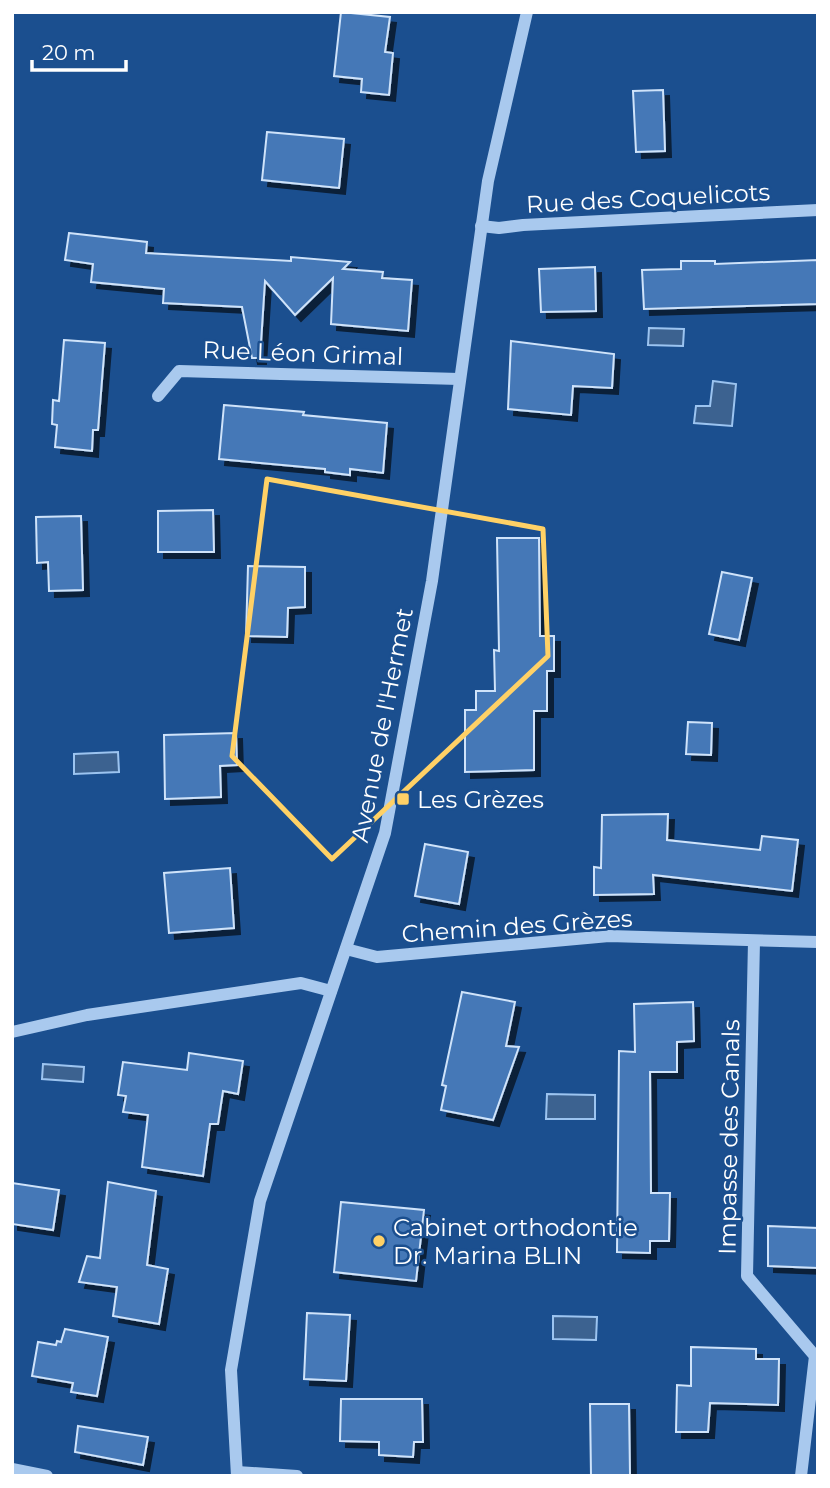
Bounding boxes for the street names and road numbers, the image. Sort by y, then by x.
street label: Rue des Coquelicots [525,177,771,219]
street label: Rue Léon Grimal [202,335,404,371]
street label: Avenue de l'Hermet [345,605,419,845]
street label: Chemin des Grèzes [401,903,633,949]
street label: Impasse des Canals [712,1019,746,1255]

